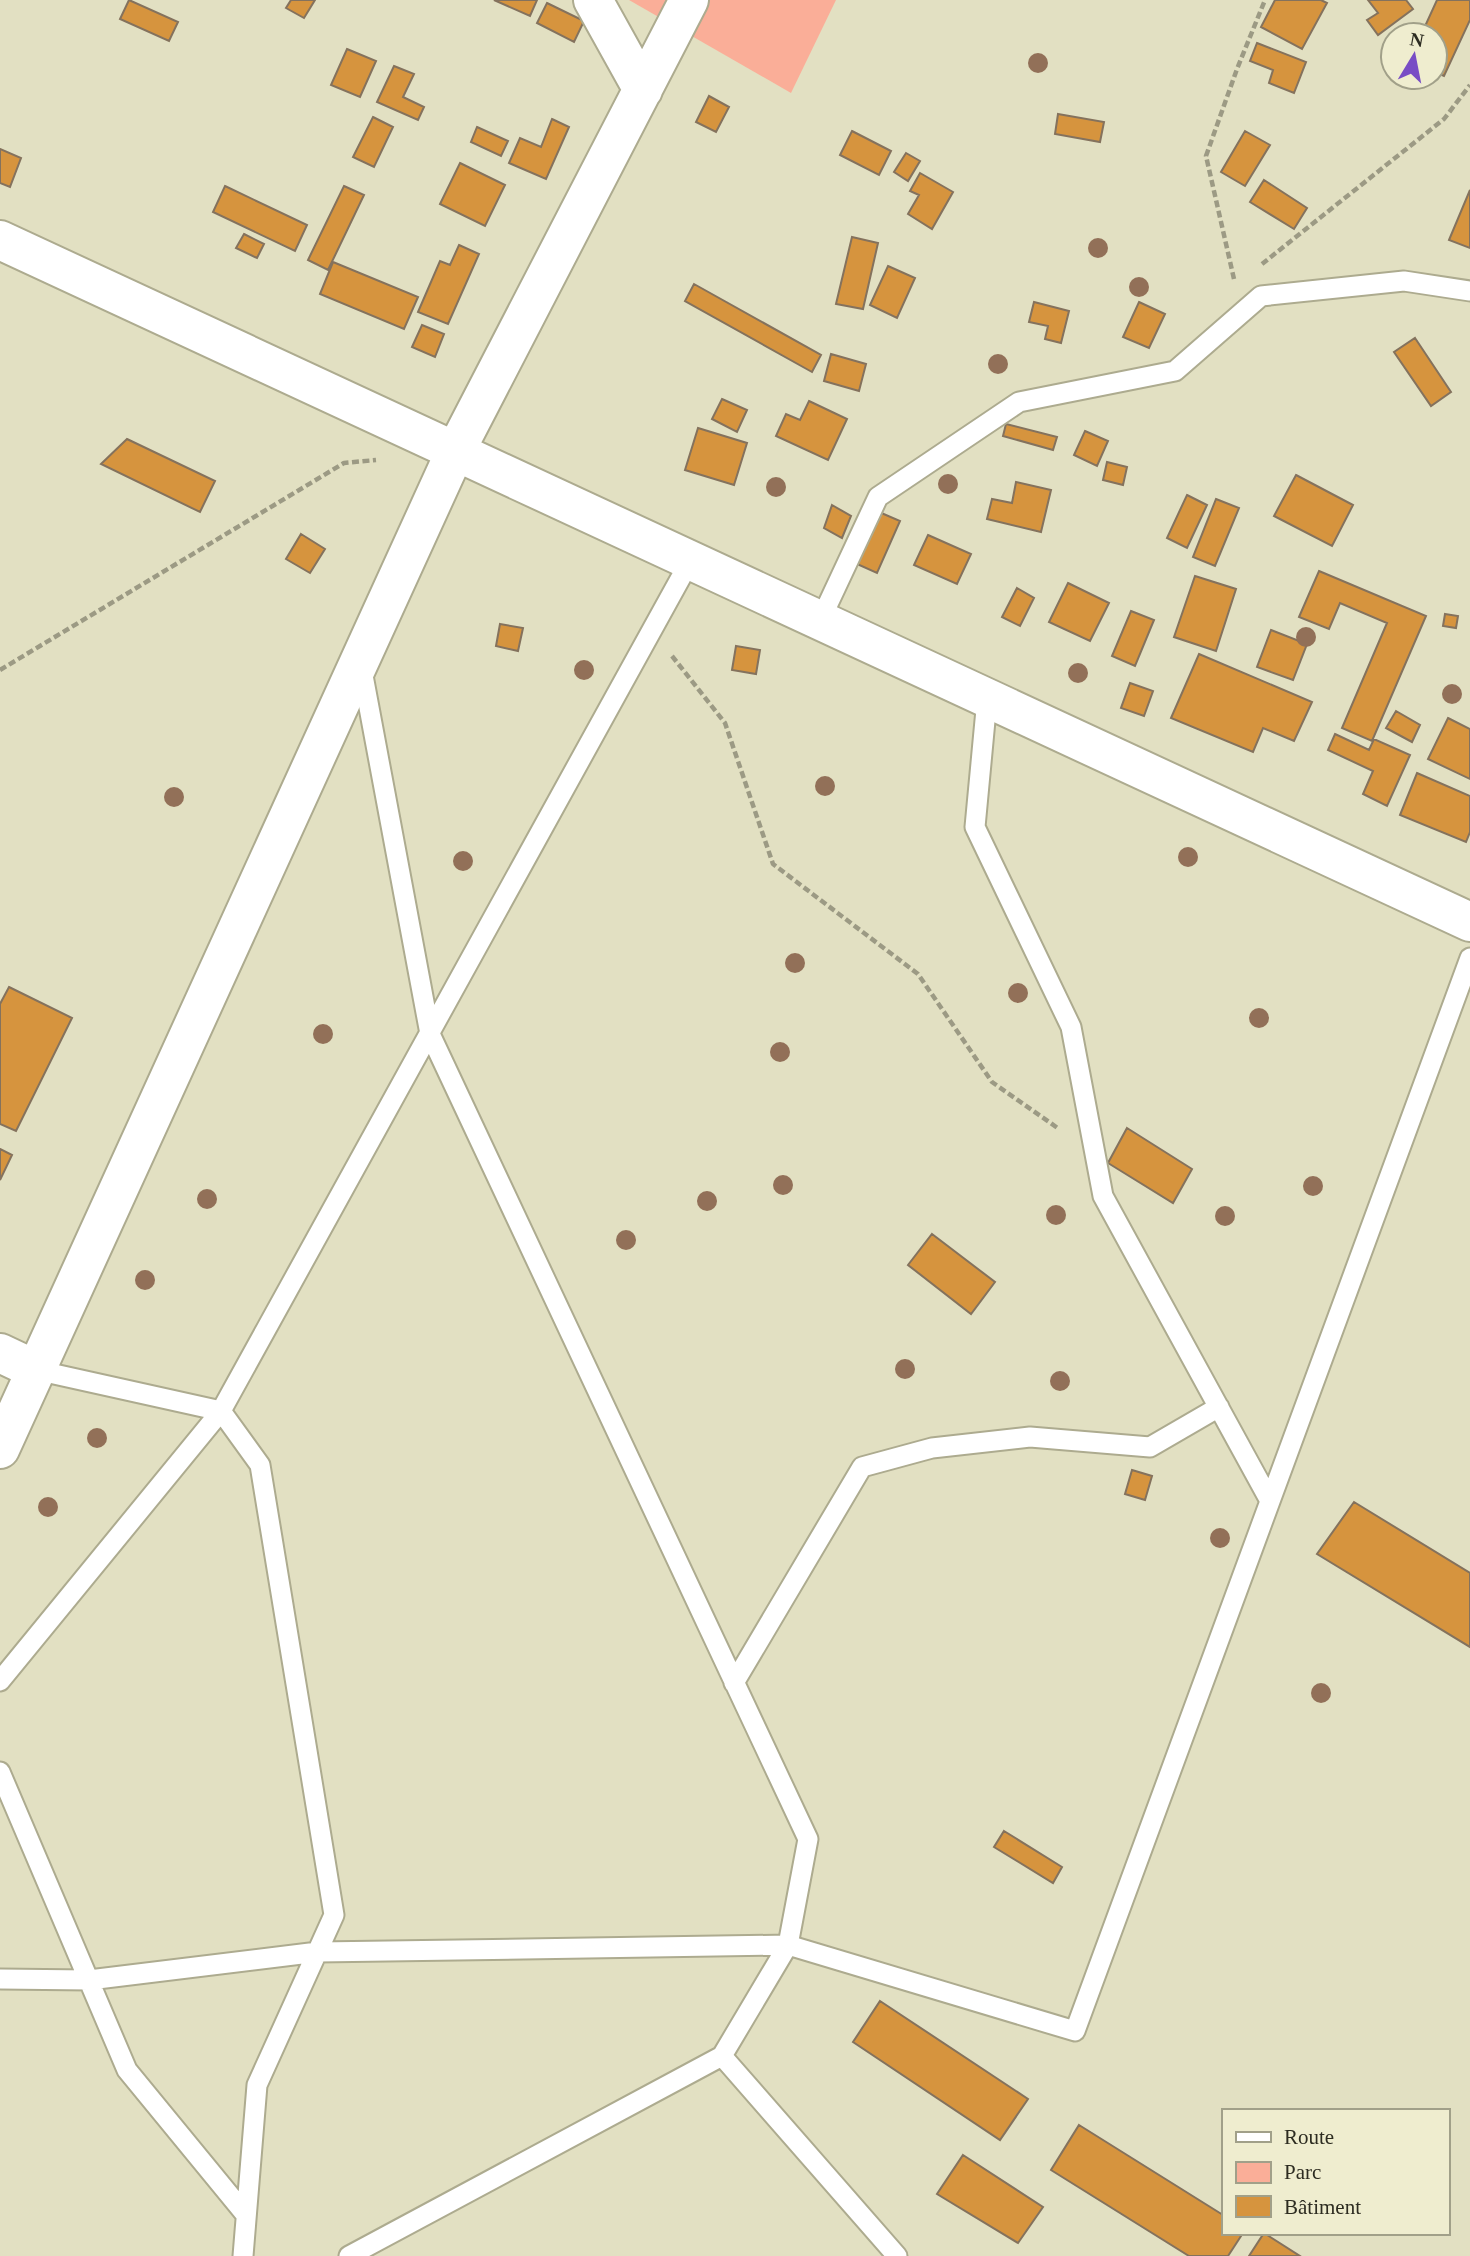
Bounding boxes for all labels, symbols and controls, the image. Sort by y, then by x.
north arrow [1379,21,1449,91]
text: N [1408,28,1426,51]
legend [1222,2109,1449,2235]
text: Route [1284,2125,1334,2149]
text: Parc [1284,2160,1321,2184]
text: Bâtiment [1284,2195,1361,2219]

